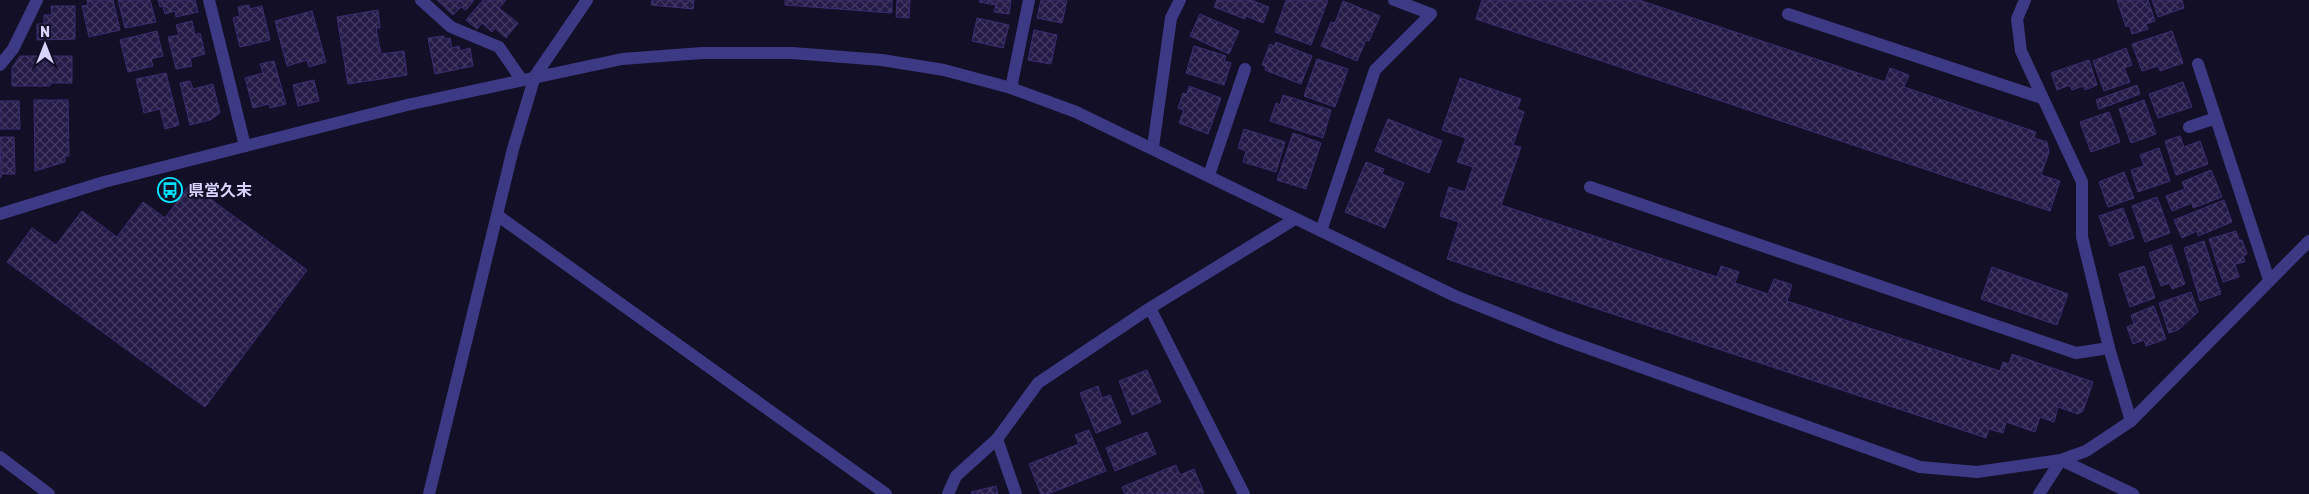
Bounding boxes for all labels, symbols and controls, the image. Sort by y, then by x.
north arrow [20,20,70,70]
text: N [40,24,50,41]
bus stop icon: 県営久末 [157,177,183,203]
place label: 県営久末 [188,181,252,200]

